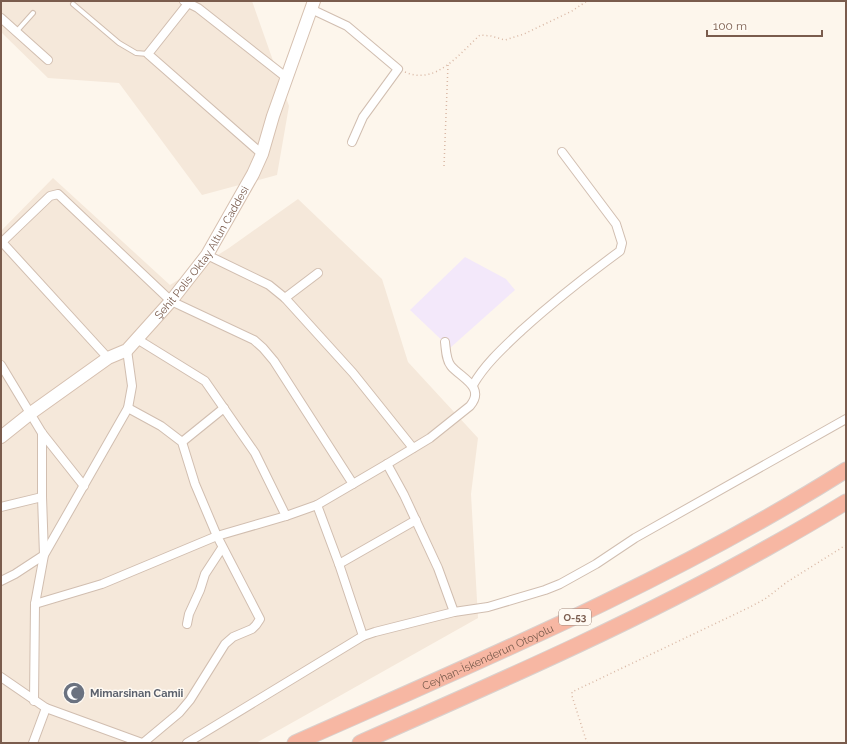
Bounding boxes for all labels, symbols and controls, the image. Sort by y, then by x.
scale bar [707,12,822,38]
text: 100 m [713,19,747,33]
street label: Şehit Polis Oktay Altun Caddesi [152,184,251,322]
road number: O-53 [559,609,591,625]
street label: Ceyhan-İskenderun Otoyolu [420,621,555,692]
mosque icon: Mimarsinan Camii [61,680,87,706]
place label: Mimarsinan Camii [90,687,184,700]

